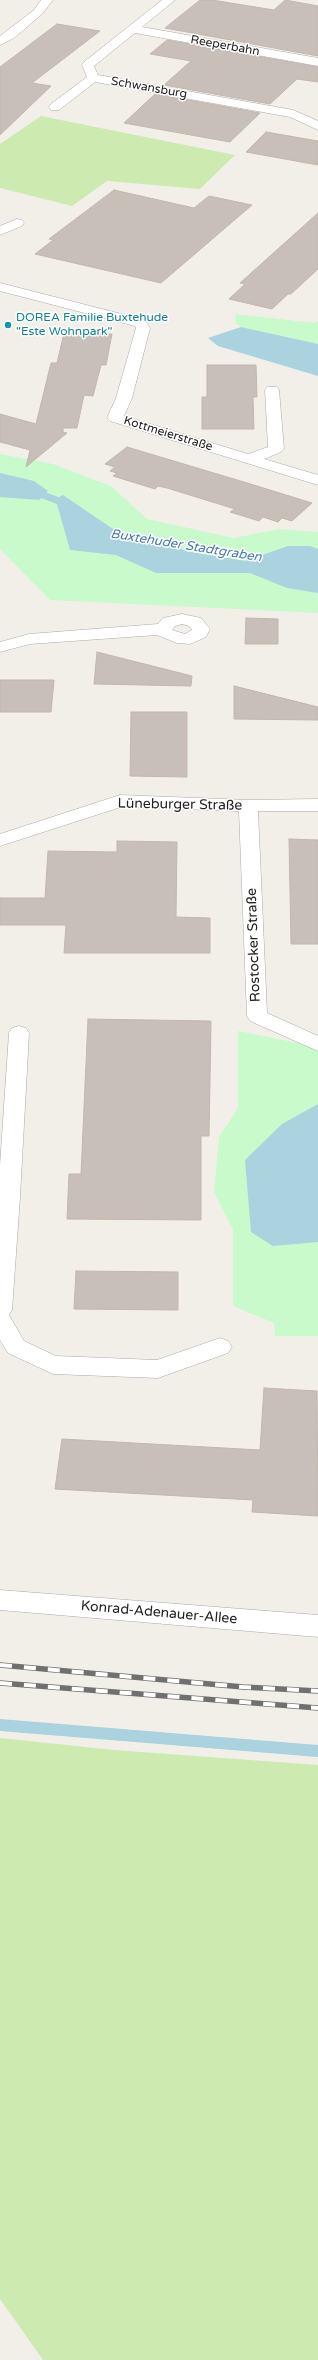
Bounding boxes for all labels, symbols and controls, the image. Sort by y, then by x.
street label: Reeperbahn [189,33,261,59]
street label: Schwansburg [110,74,188,102]
place label: DOREA Familie Buxtehude "Este Wohnpark" [16,311,168,339]
marker: DOREA Familie Buxtehude "Este Wohnpark" [3,320,13,330]
street label: Kottmeierstraße [122,414,214,454]
water label: Buxtehuder Stadtgraben [109,526,263,566]
street label: Lüneburger Straße [118,796,242,814]
street label: Rostocker Straße [244,888,264,1002]
street label: Konrad-Adenauer-Allee [80,1598,238,1628]

